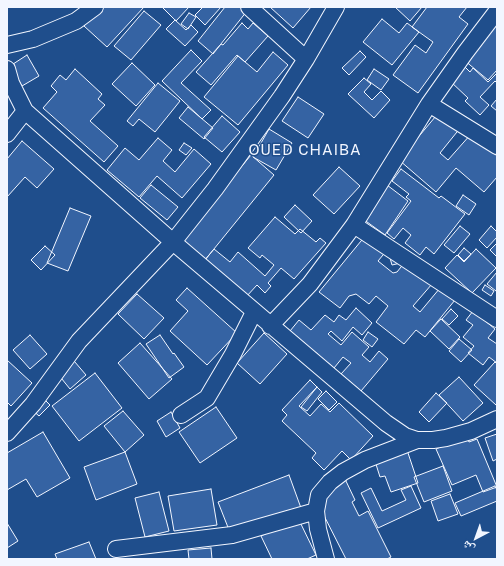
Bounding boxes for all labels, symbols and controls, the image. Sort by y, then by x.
district label: OUED CHAIBA [248,141,362,159]
north arrow [456,518,496,558]
text: ش [460,539,476,555]

